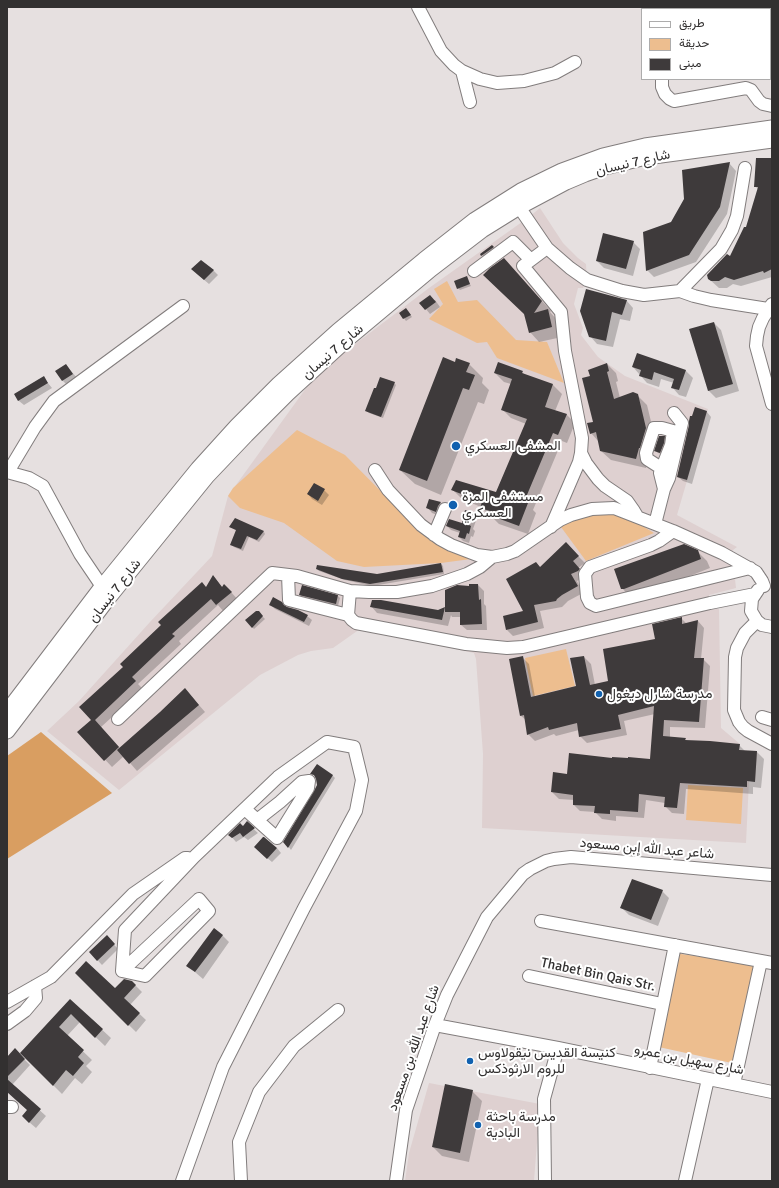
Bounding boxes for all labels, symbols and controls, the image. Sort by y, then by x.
legend [641,8,771,80]
text: طريق [679,16,704,31]
text: حديقة [679,36,709,51]
text: مبنى [679,56,701,71]
street label: شارع 7 نيسان [594,146,672,180]
street label: شارع 7 نيسان [299,321,367,383]
place label: المشفى العسكري [465,438,561,454]
marker: المشفى العسكري [450,440,462,452]
place label: مستشفى المزة العسكري [462,489,543,522]
marker: مستشفى المزة العسكري [447,499,459,511]
street label: شارع 7 نيسان [85,556,145,626]
place label: مدرسة شارل ديغول [607,686,712,702]
marker: مدرسة شارل ديغول [594,689,604,699]
street label: شاعر عبد الله إبن مسعود [579,835,715,863]
street label: Thabet Bin Qais Str. [539,955,657,995]
street label: شارع عبد الله بن مسعود [385,983,443,1113]
street label: شارع سهيل بن عمرو [633,1041,745,1079]
place label: كنيسة القديس نيقولاوس للروم الارثوذكس [478,1045,616,1078]
marker: كنيسة القديس نيقولاوس للروم الارثوذكس [465,1056,475,1066]
place label: مدرسة باحثة البادية [486,1109,556,1142]
marker: مدرسة باحثة البادية [473,1120,483,1130]

